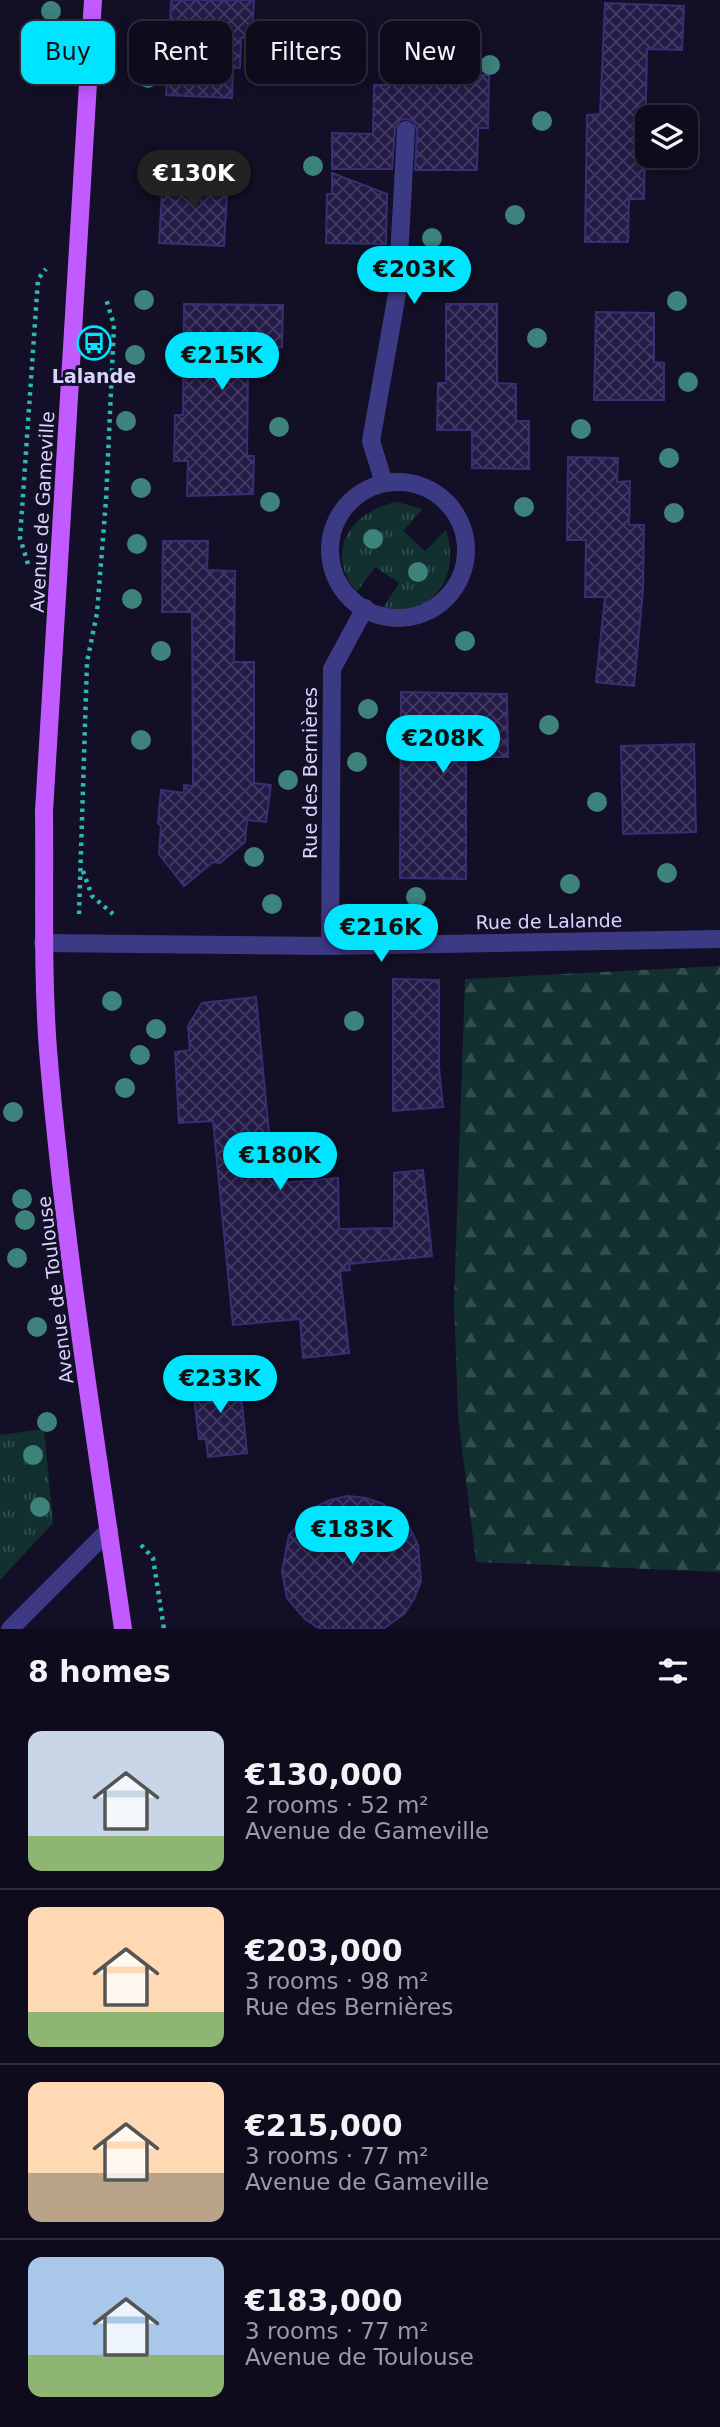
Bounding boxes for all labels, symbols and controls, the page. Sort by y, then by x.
chip: Buy [21,21,115,84]
chip: Rent [129,21,232,84]
chip: Filters [246,21,366,84]
chip: New [380,21,480,84]
map controls [635,105,698,168]
button: layers [635,105,698,168]
pin: €130K [145,150,243,210]
text: €130K [153,160,235,186]
pin: €203K [365,246,463,306]
text: €203K [373,256,455,282]
bus stop icon: Lalande [75,324,113,362]
pin: €215K [173,332,271,392]
text: €215K [181,342,263,368]
place label: Lalande [52,365,136,387]
street label: Avenue de Gameville [26,411,58,613]
street label: Rue des Bernières [299,687,321,859]
pin: €208K [394,716,492,775]
text: €208K [402,725,484,751]
pin: €216K [332,904,430,964]
street label: Rue de Lalande [475,909,623,933]
text: €216K [340,914,422,940]
pin: €180K [231,1132,329,1192]
text: €180K [239,1142,321,1168]
street label: Avenue de Toulouse [33,1195,77,1385]
pin: €233K [171,1356,269,1415]
text: €233K [179,1365,261,1391]
pin: €183K [303,1506,401,1566]
text: €183K [311,1516,393,1542]
icon: filters [654,1652,692,1690]
text: 8 homes [28,1654,171,1689]
text: €130,000 [245,1757,403,1792]
icon: home [84,1759,168,1843]
text: 2 rooms · 52 m² [245,1792,429,1818]
text: Avenue de Gameville [245,1818,489,1844]
text: €203,000 [245,1933,403,1968]
icon: home [84,1935,168,2019]
text: 3 rooms · 98 m² [245,1968,429,1994]
text: Rue des Bernières [245,1994,453,2020]
text: €215,000 [245,2108,403,2143]
icon: home [84,2110,168,2194]
text: 3 rooms · 77 m² [245,2143,429,2169]
text: Avenue de Gameville [245,2169,489,2195]
text: €183,000 [245,2283,403,2318]
icon: home [84,2285,168,2369]
text: 3 rooms · 77 m² [245,2318,429,2344]
text: Avenue de Toulouse [245,2344,474,2370]

